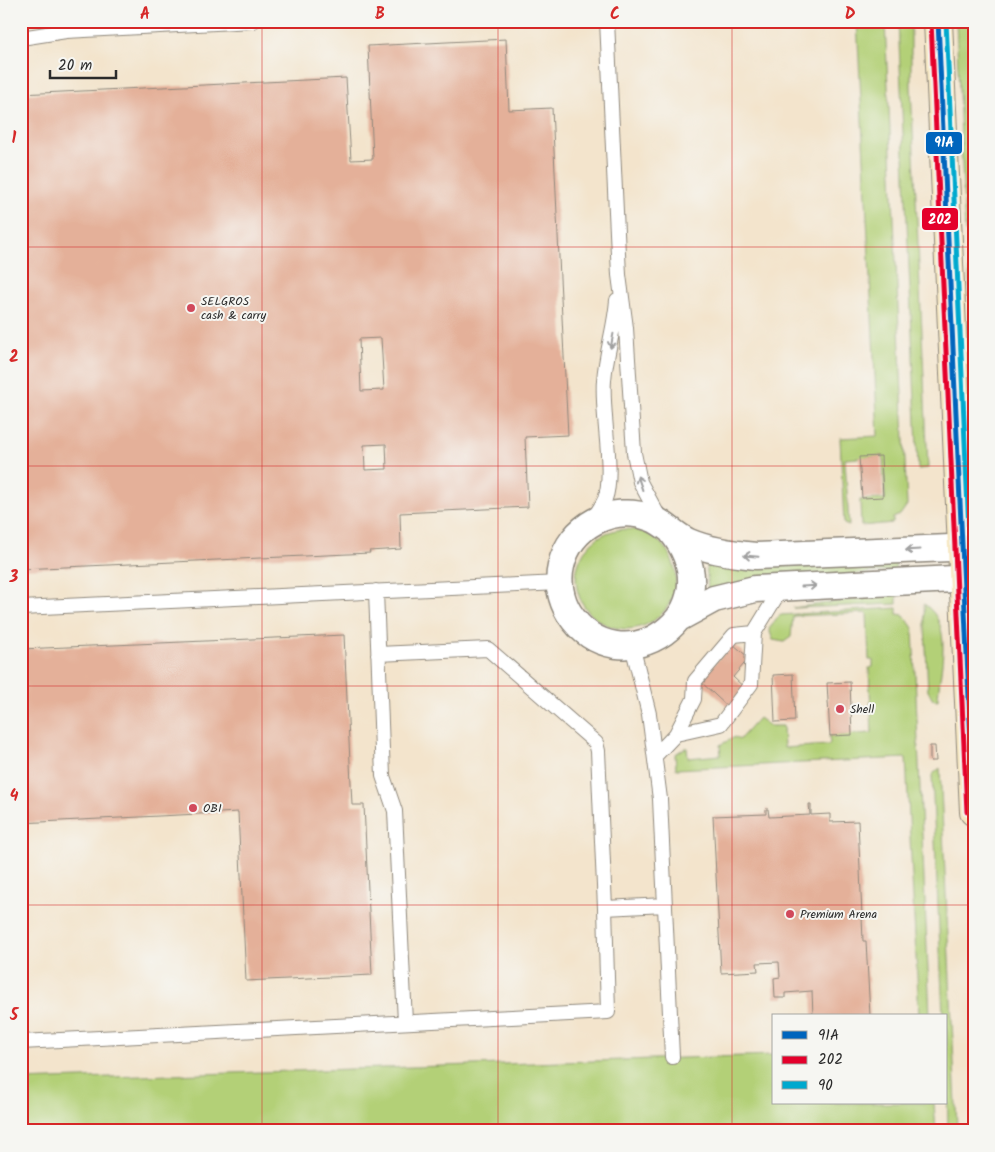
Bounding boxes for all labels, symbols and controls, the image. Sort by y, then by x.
text: A [140,2,150,27]
text: B [375,2,385,27]
text: C [610,2,620,27]
text: D [845,2,856,27]
scale bar [50,48,116,80]
text: 20 m [58,54,92,78]
text: 1 [12,126,17,151]
line badge: 91A [925,131,963,155]
text: 91A [934,132,954,154]
line badge: 202 [921,207,959,231]
text: 202 [928,209,952,231]
place label: SELGROS cash & carry [201,292,266,325]
marker: SELGROS cash & carry [185,302,197,314]
one-way arrow [606,332,616,348]
text: 2 [9,345,19,370]
one-way arrow [635,475,645,491]
one-way arrow [905,545,921,554]
one-way arrow [743,551,759,560]
text: 3 [9,565,19,590]
one-way arrow [801,582,817,591]
place label: Shell [850,700,874,719]
marker: Shell [834,703,846,715]
text: 4 [10,784,19,809]
place label: OBI [203,799,222,818]
marker: OBI [187,802,199,814]
place label: Premium Arena [800,905,877,924]
marker: Premium Arena [784,908,796,920]
text: 5 [9,1003,20,1028]
legend [772,1014,948,1104]
text: 91A [818,1024,839,1048]
text: 202 [818,1048,843,1072]
text: 90 [818,1074,833,1098]

